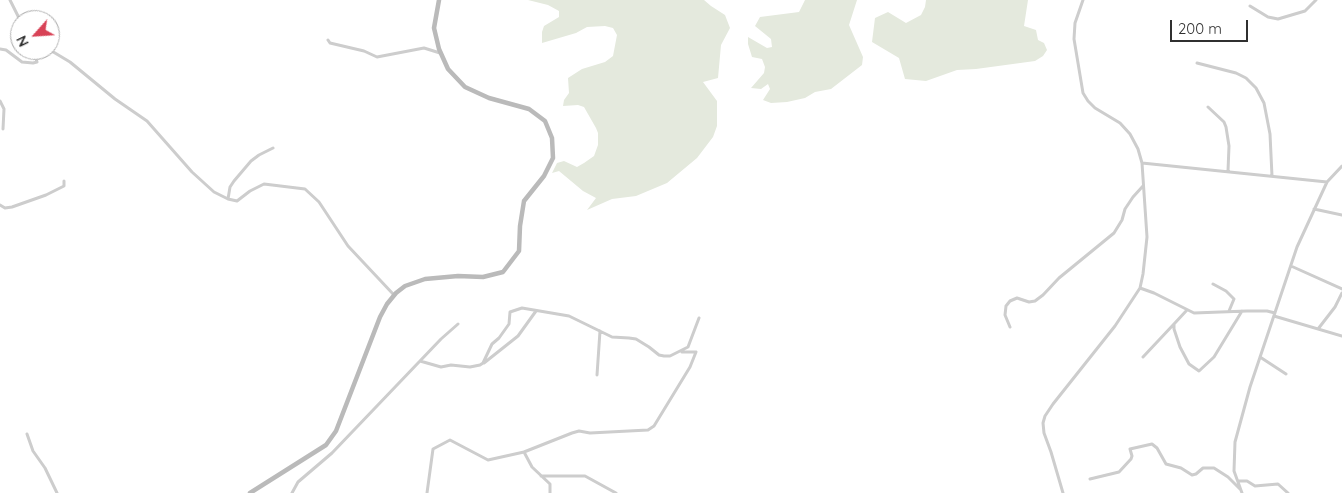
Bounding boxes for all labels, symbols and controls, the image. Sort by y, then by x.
north arrow [10,10,60,60]
scale bar [1172,10,1250,42]
text: 200 m [1178,19,1222,38]
text: N [12,33,33,50]

